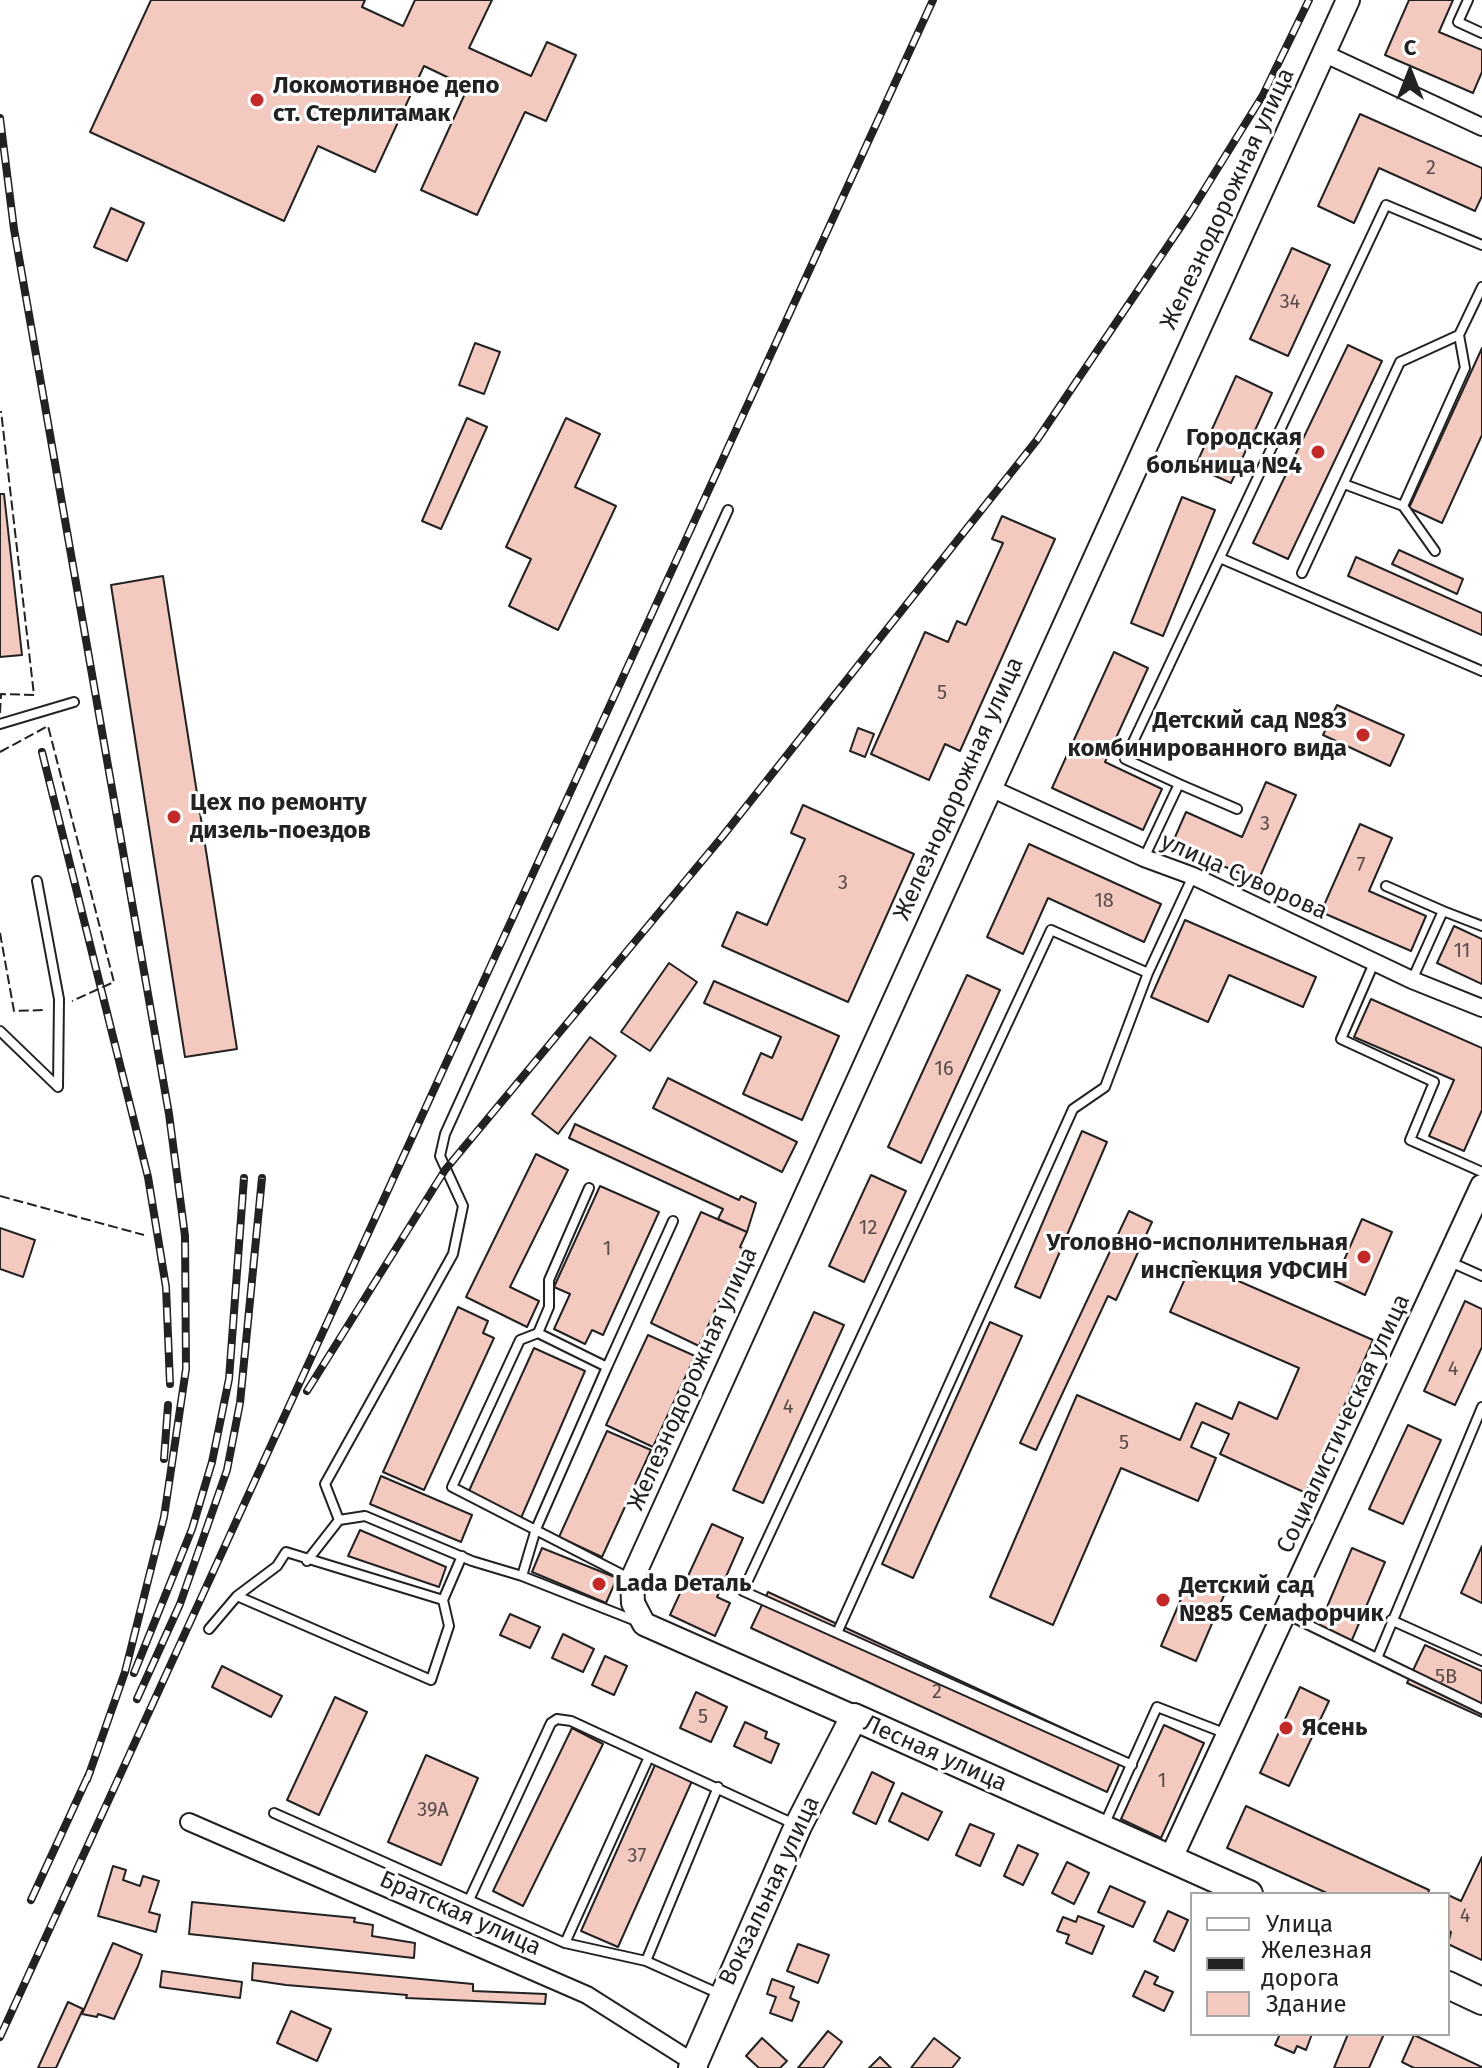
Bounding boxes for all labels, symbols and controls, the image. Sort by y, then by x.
north arrow [1370,32,1450,112]
text: С [1404,34,1416,61]
street label: Железнодорожная улица [1155,64,1301,334]
place label: Локомотивное депо ст. Стерлитамак [273,72,500,128]
marker: Локомотивное депо ст. Стерлитамак [248,91,266,109]
house number: 2 [1426,156,1436,180]
house number: 34 [1280,290,1300,314]
place label: Городская больница №4 [1146,424,1302,480]
marker: Городская больница №4 [1309,443,1327,461]
street label: Железнодорожная улица [888,653,1030,925]
house number: 5 [937,681,947,705]
place label: Детский сад №83 комбинированного вида [1068,707,1347,763]
marker: Детский сад №83 комбинированного вида [1354,726,1372,744]
place label: Цех по ремонту дизель-поездов [190,789,371,845]
marker: Цех по ремонту дизель-поездов [165,808,183,826]
house number: 3 [1260,812,1270,836]
street label: улица Суворова [1156,827,1332,927]
house number: 7 [1357,853,1365,877]
house number: 3 [838,871,848,895]
house number: 18 [1094,889,1114,913]
house number: 11 [1453,939,1471,963]
house number: 16 [934,1057,954,1081]
house number: 12 [859,1216,877,1240]
place label: Уголовно-исполнительная инспекция УФСИН [1046,1229,1348,1285]
house number: 1 [603,1237,611,1261]
street label: Железнодорожная улица [622,1243,764,1515]
marker: Уголовно-исполнительная инспекция УФСИН [1355,1248,1373,1266]
street label: Социалистическая улица [1271,1290,1417,1558]
house number: 4 [1448,1357,1458,1381]
house number: 4 [783,1395,793,1419]
house number: 5 [1119,1431,1129,1455]
place label: Lada Dеталь [615,1570,751,1598]
place label: Детский сад №85 Семафорчик [1179,1572,1384,1628]
marker: Lada Dеталь [590,1575,608,1593]
marker: Детский сад №85 Семафорчик [1154,1591,1172,1609]
house number: 5В [1435,1665,1457,1689]
house number: 2 [932,1680,942,1704]
house number: 5 [698,1705,708,1729]
street label: Лесная улица [859,1710,1011,1798]
place label: Ясень [1302,1714,1367,1742]
marker: Ясень [1277,1719,1295,1737]
house number: 1 [1158,1769,1166,1793]
street label: Вокзальная улица [713,1792,827,1990]
house number: 39А [417,1798,449,1822]
house number: 37 [628,1844,646,1868]
street label: Братская улица [375,1866,545,1962]
legend [1190,1892,1450,2036]
house number: 4 [1460,1904,1470,1928]
text: Улица [1266,1910,1333,1938]
text: Железная дорога [1261,1936,1372,1992]
text: Здание [1266,1990,1347,2018]

